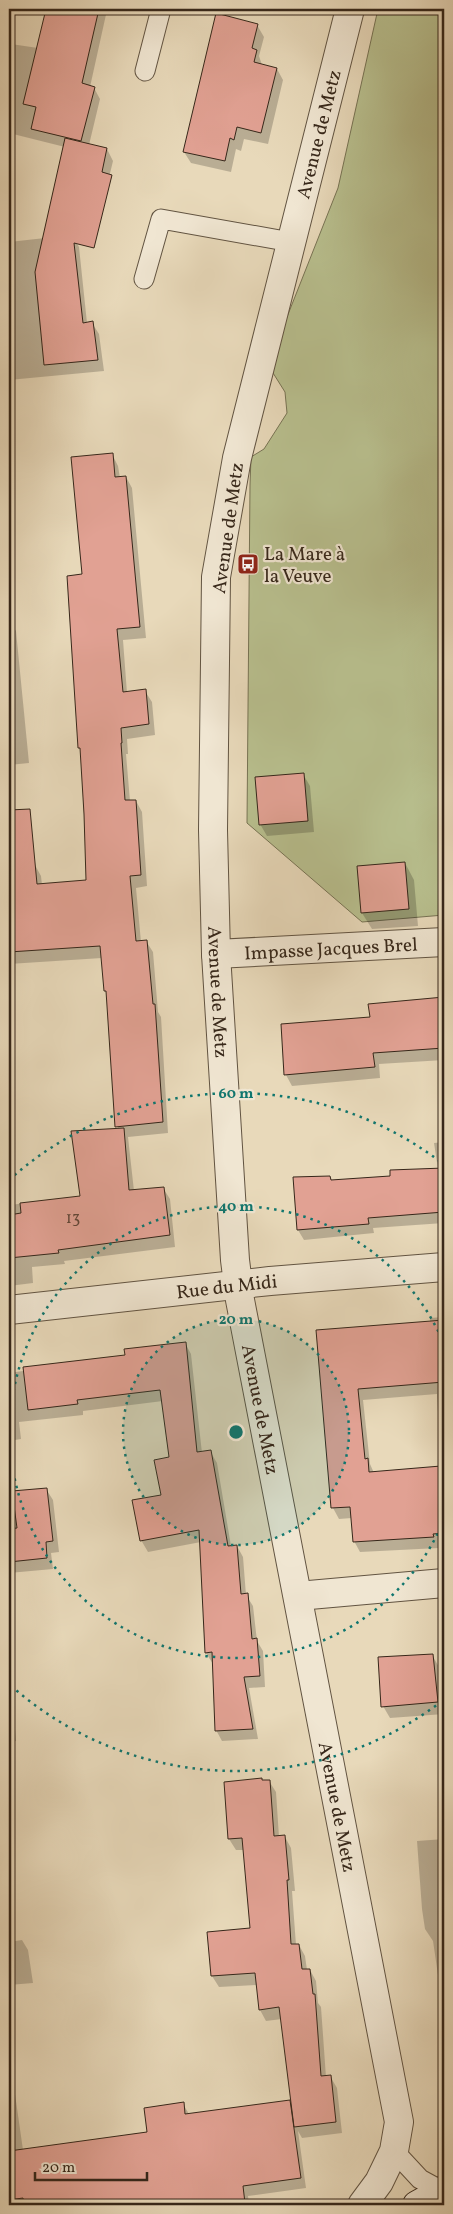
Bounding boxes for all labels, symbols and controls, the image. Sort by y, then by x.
street label: Avenue de Metz [291,67,349,202]
street label: Avenue de Metz [207,461,251,595]
place label: La Mare à la Veuve [264,542,345,590]
bus stop icon: La Mare à la Veuve [236,552,260,576]
street label: Avenue de Metz [200,926,233,1059]
street label: Impasse Jacques Brel [243,932,419,968]
text: 60 m [219,1084,254,1105]
text: 40 m [218,1197,254,1218]
house number: 13 [66,1208,80,1230]
street label: Rue du Midi [175,1269,279,1306]
text: 20 m [219,1310,254,1331]
street label: Avenue de Metz [234,1342,284,1477]
centre of rings [227,1423,245,1441]
street label: Avenue de Metz [311,1740,361,1874]
scale bar [35,2149,148,2181]
text: 20 m [42,2158,75,2179]

